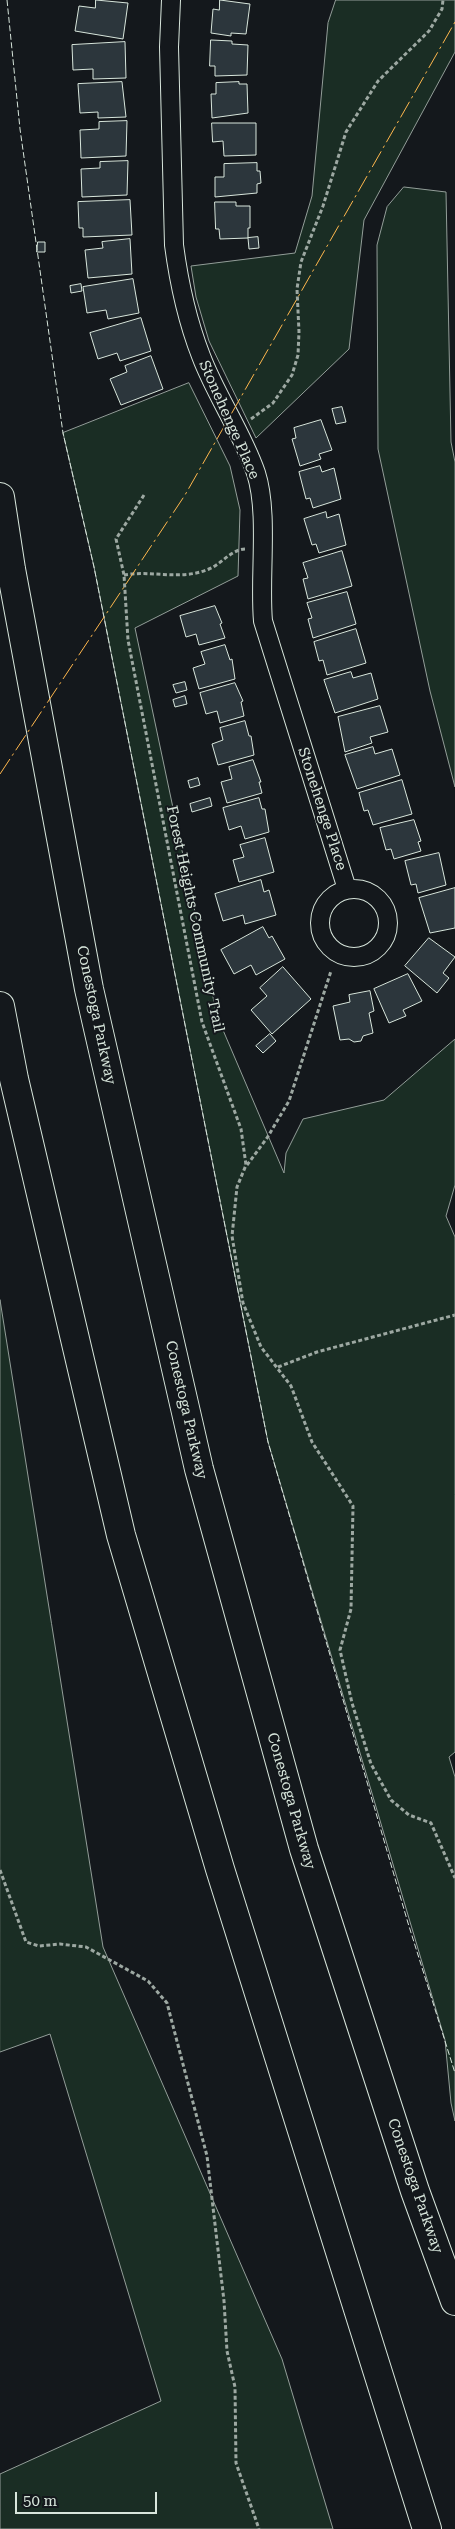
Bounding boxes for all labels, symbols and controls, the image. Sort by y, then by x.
street label: Stonehenge Place [195,358,263,482]
street label: Stonehenge Place [294,745,350,873]
street label: Forest Heights Community Trail [162,804,228,1034]
street label: Conestoga Parkway [72,944,120,1086]
street label: Conestoga Parkway [161,1339,211,1481]
street label: Conestoga Parkway [263,1730,319,1872]
street label: Conestoga Parkway [383,2116,447,2256]
scale bar [18,2482,160,2514]
text: 50 m [23,2492,57,2510]

